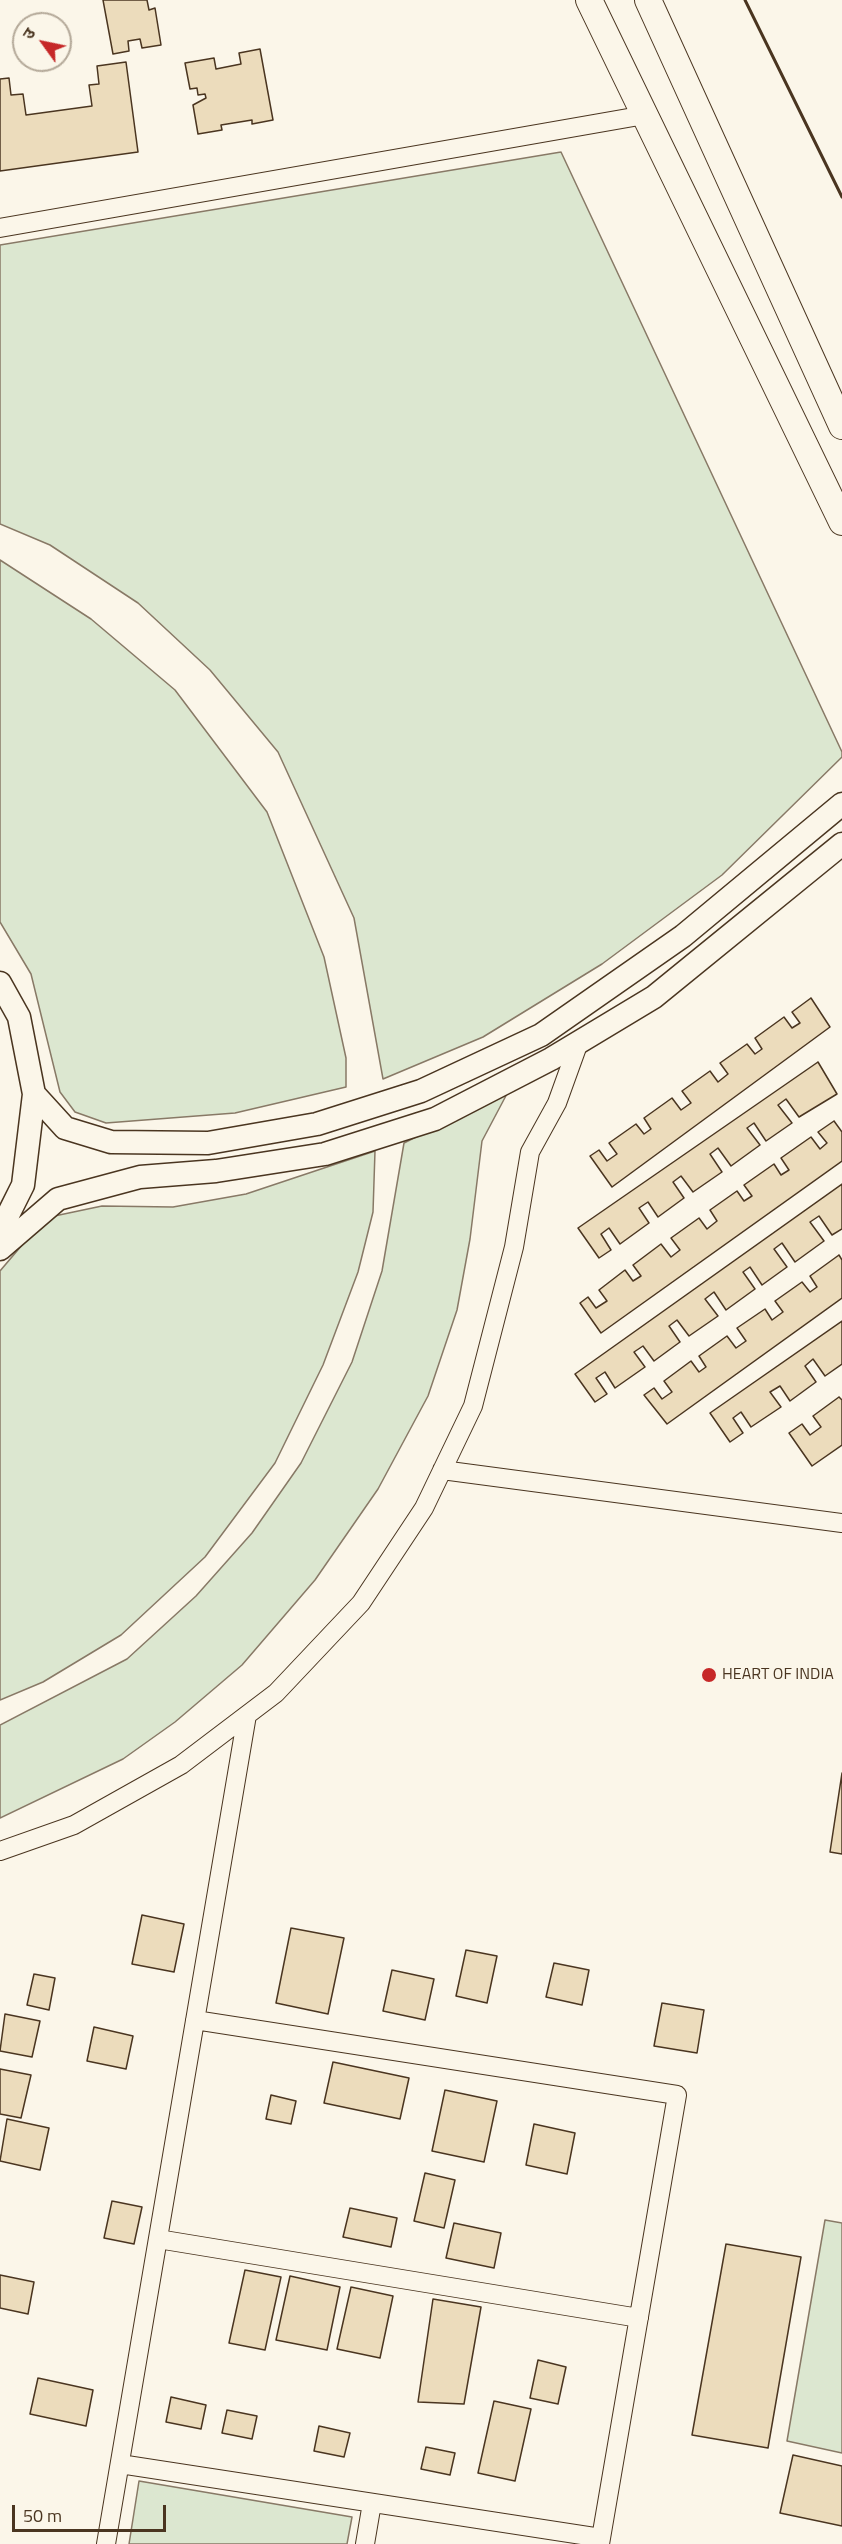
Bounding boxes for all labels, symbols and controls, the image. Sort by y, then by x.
north arrow [12,12,72,72]
text: उ [16,23,41,44]
place label: HEART OF INDIA [722,1665,834,1685]
marker: HEART OF INDIA [700,1666,718,1684]
scale bar [15,2493,170,2531]
text: 50 m [23,2502,62,2529]

